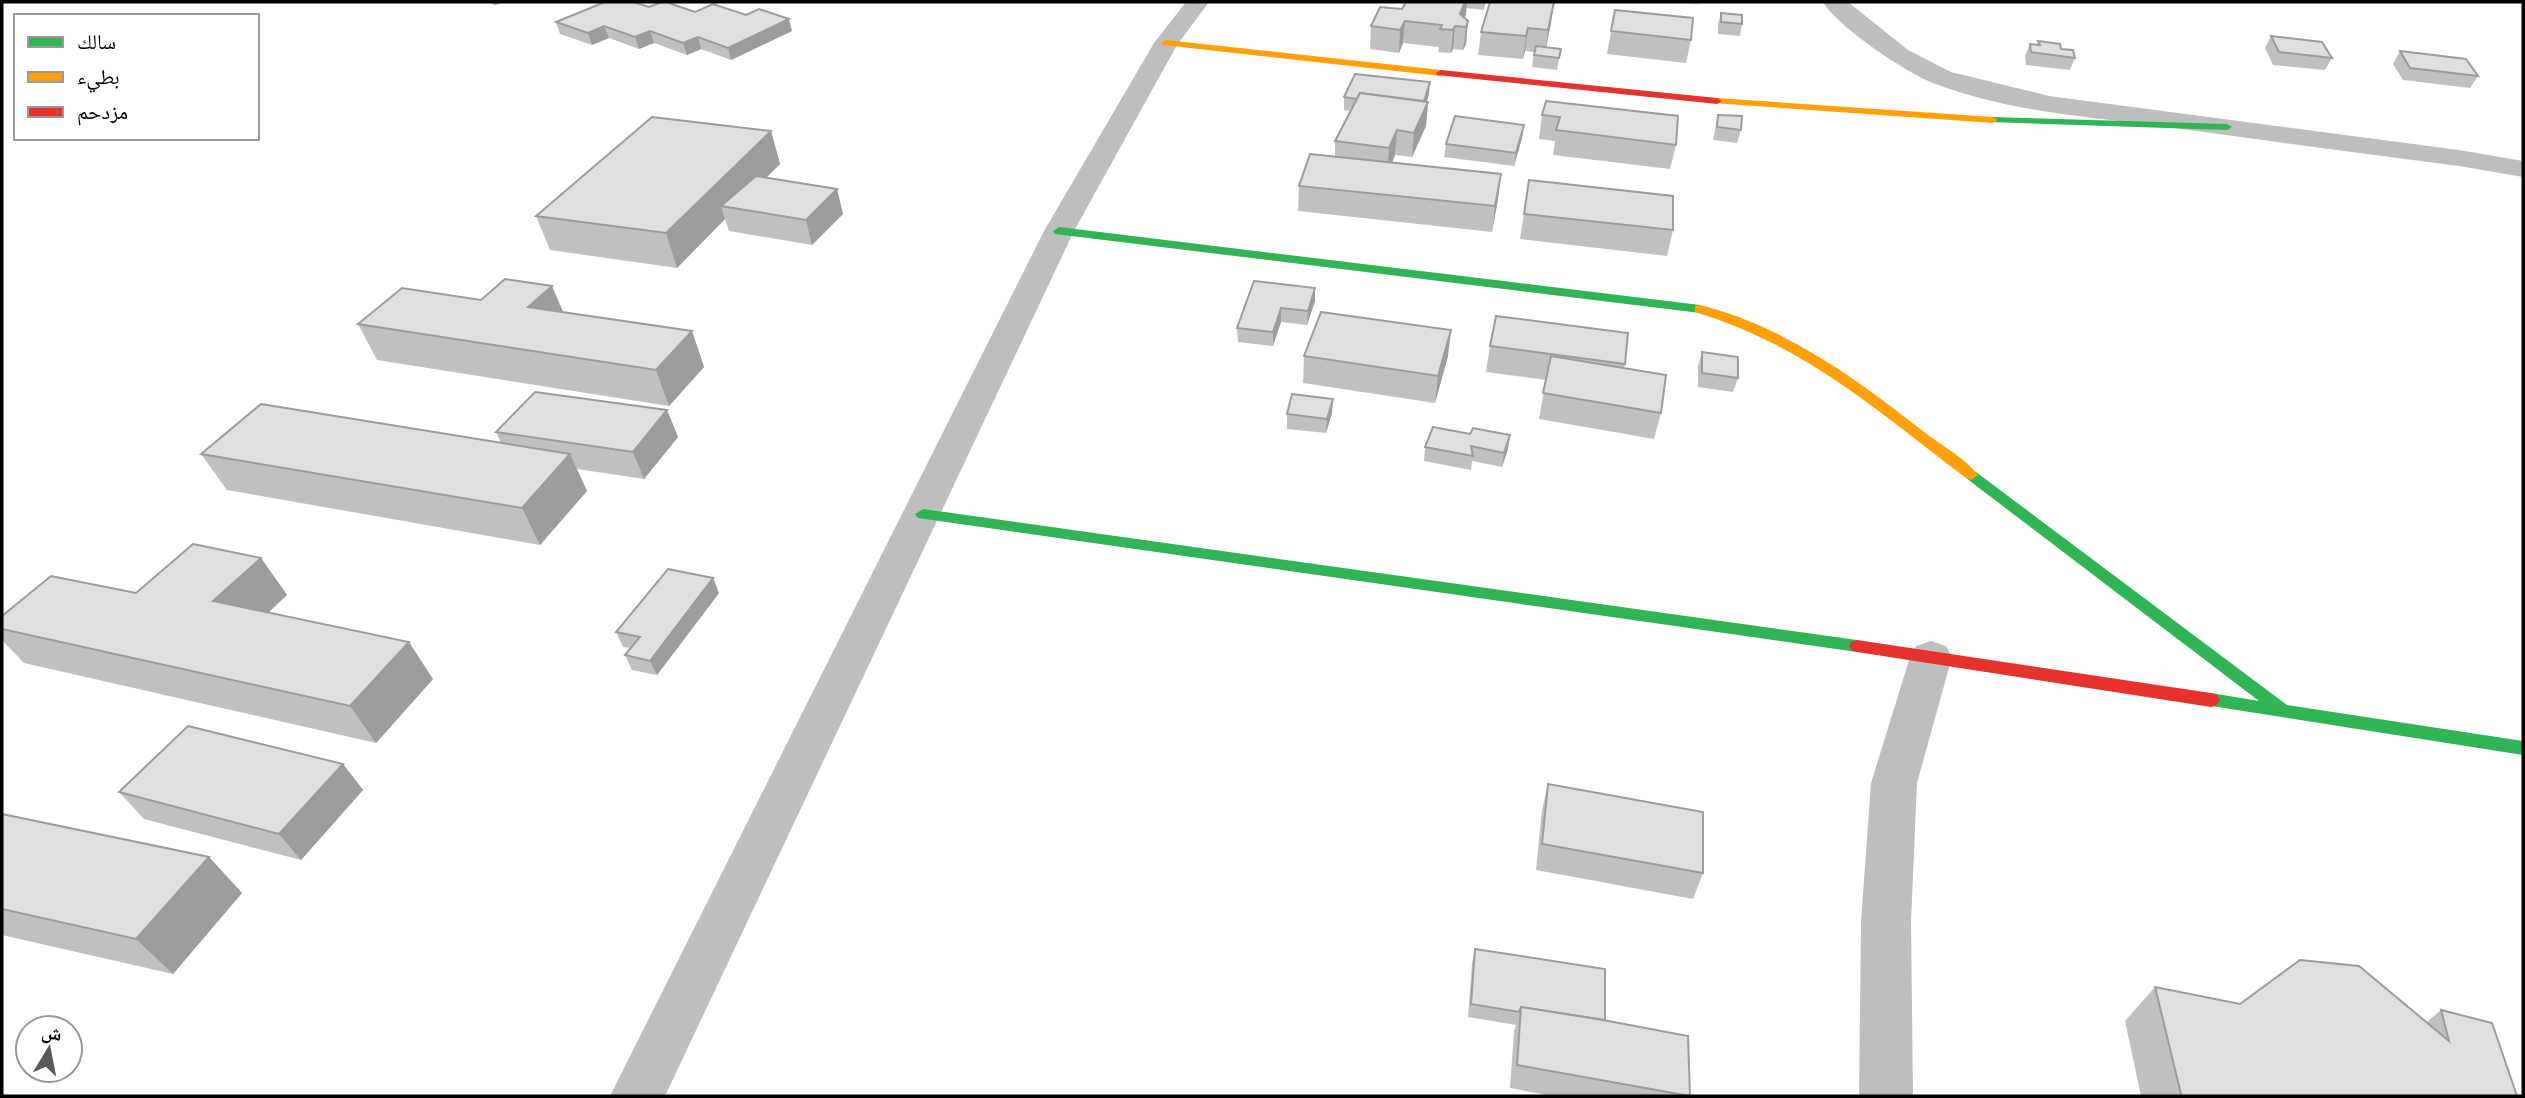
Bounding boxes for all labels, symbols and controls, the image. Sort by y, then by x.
legend [14,14,259,140]
text: سالك [77,30,116,53]
text: بطيء [77,65,120,93]
text: مزدحم [77,100,128,126]
north arrow [14,1014,84,1084]
text: ش [40,1021,64,1046]

